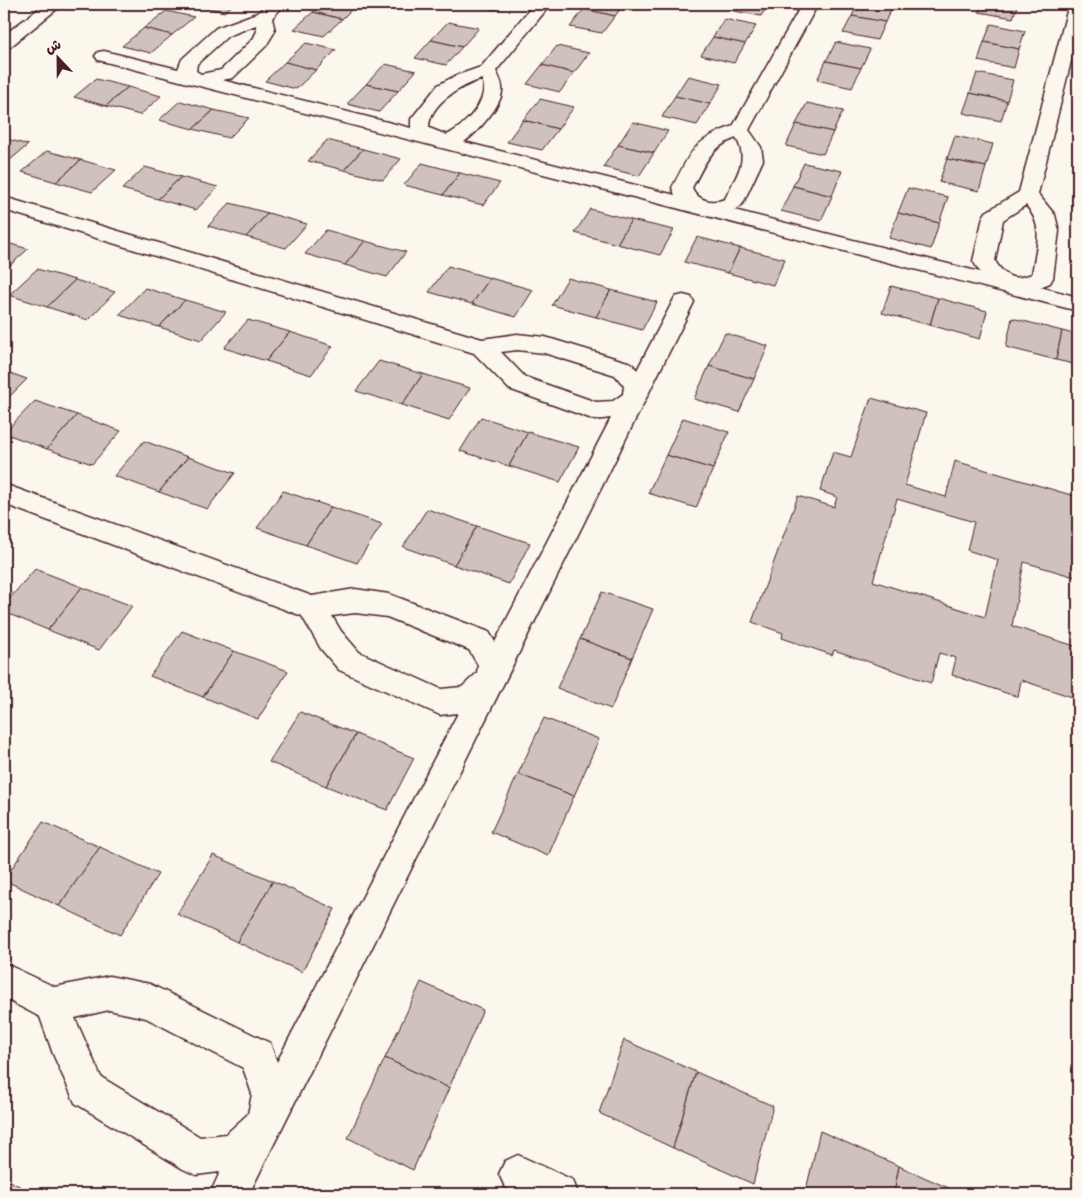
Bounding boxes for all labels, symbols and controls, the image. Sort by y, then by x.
north arrow [32,32,82,82]
text: ش [43,35,64,57]

